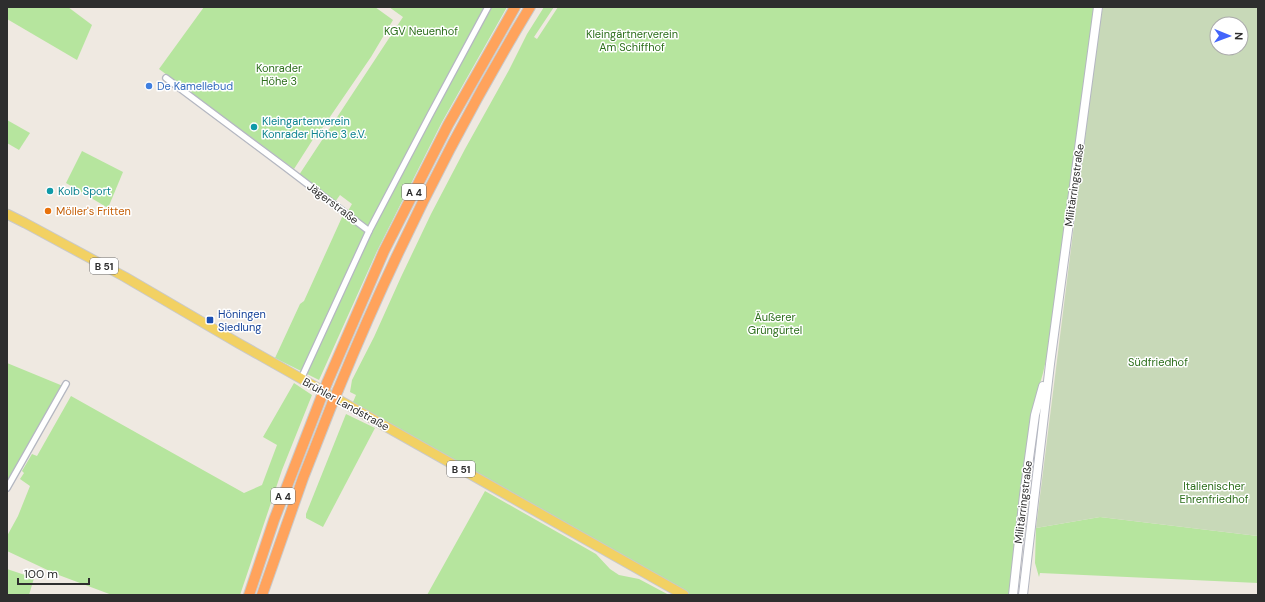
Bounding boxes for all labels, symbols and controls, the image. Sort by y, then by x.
north arrow [1209,16,1249,56]
park label: KGV Neuenhof [384,24,458,38]
park label: Kleingärtnerverein Am Schiffhof [586,27,678,54]
text: N [1232,32,1246,40]
park label: Konrader Höhe 3 [256,61,302,88]
place label: De Kamellebud [157,79,233,93]
marker: De Kamellebud [144,81,154,91]
place label: Kleingartenverein Konrader Höhe 3 e.V. [262,114,366,141]
marker: Kleingartenverein Konrader Höhe 3 e.V. [249,122,259,132]
street label: Militärringstraße [1061,143,1087,227]
street label: Jägerstraße [305,179,361,227]
place label: Kolb Sport [58,184,111,198]
road number: A 4 [402,184,426,200]
marker: Kolb Sport [45,186,55,196]
place label: Möller's Fritten [56,204,131,218]
marker: Möller's Fritten [43,206,53,216]
road number: B 51 [90,258,118,274]
place label: Höningen Siedlung [218,307,266,334]
park label: Äußerer Grüngürtel [748,310,802,337]
marker: Höningen Siedlung [205,315,215,325]
park label: Südfriedhof [1128,355,1188,369]
street label: Brühler Landstraße [300,374,392,434]
street label: Militärringstraße [1011,460,1035,544]
road number: B 51 [447,461,475,477]
park label: Italienischer Ehrenfriedhof [1179,479,1249,506]
road number: A 4 [271,488,295,504]
scale bar [18,560,89,586]
text: 100 m [24,566,58,582]

